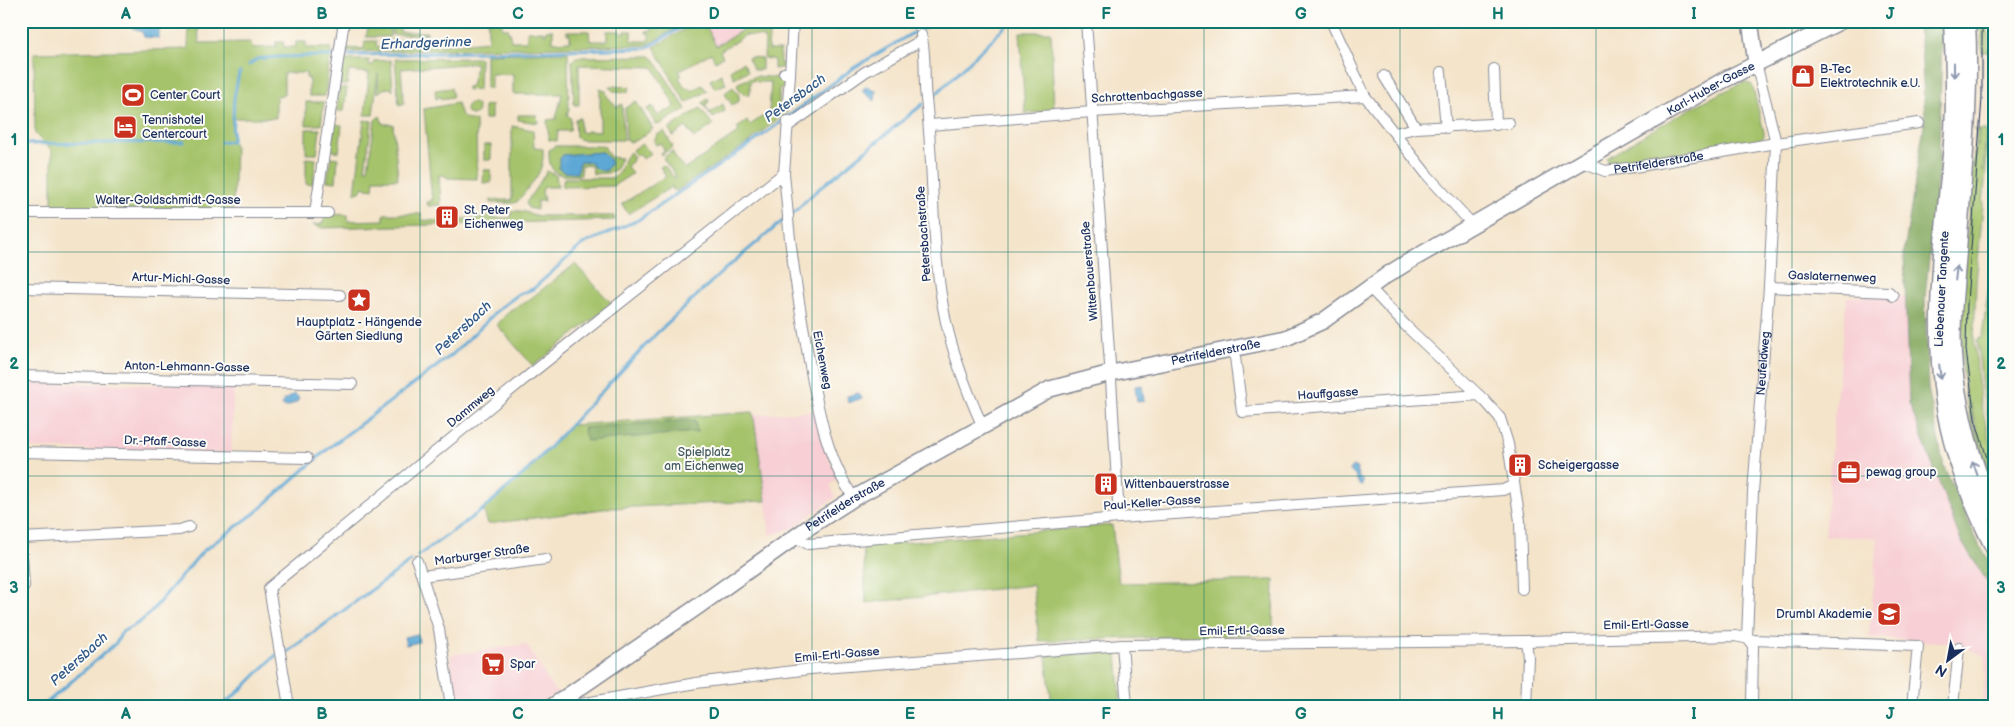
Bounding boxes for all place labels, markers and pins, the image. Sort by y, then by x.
place label: B-Tec Elektrotechnik e.U. [1820,62,1920,91]
shop icon: B-Tec Elektrotechnik e.U. [1790,63,1816,89]
sports icon: Center Court [120,82,146,108]
place label: Center Court [150,88,221,103]
place label: Tennishotel Centercourt [142,113,207,142]
hotel icon: Tennishotel Centercourt [112,114,138,140]
place label: St. Peter Eichenweg [464,203,524,232]
building icon: St. Peter Eichenweg [434,204,460,230]
place icon: Hauptplatz - Hängende Gärten Siedlung [346,287,372,313]
place label: Hauptplatz - Hängende Gärten Siedlung [296,315,422,344]
building icon: Scheigergasse [1507,452,1533,478]
place label: Scheigergasse [1538,458,1619,473]
office icon: pewag group [1836,459,1862,485]
place label: pewag group [1866,465,1936,480]
building icon: Wittenbauerstrasse [1093,471,1119,497]
place label: Wittenbauerstrasse [1124,477,1229,492]
school or university icon: Drumbl Akademie [1876,601,1902,627]
place label: Drumbl Akademie [1776,607,1872,622]
supermarket icon: Spar [480,651,506,677]
place label: Spar [510,657,536,672]

